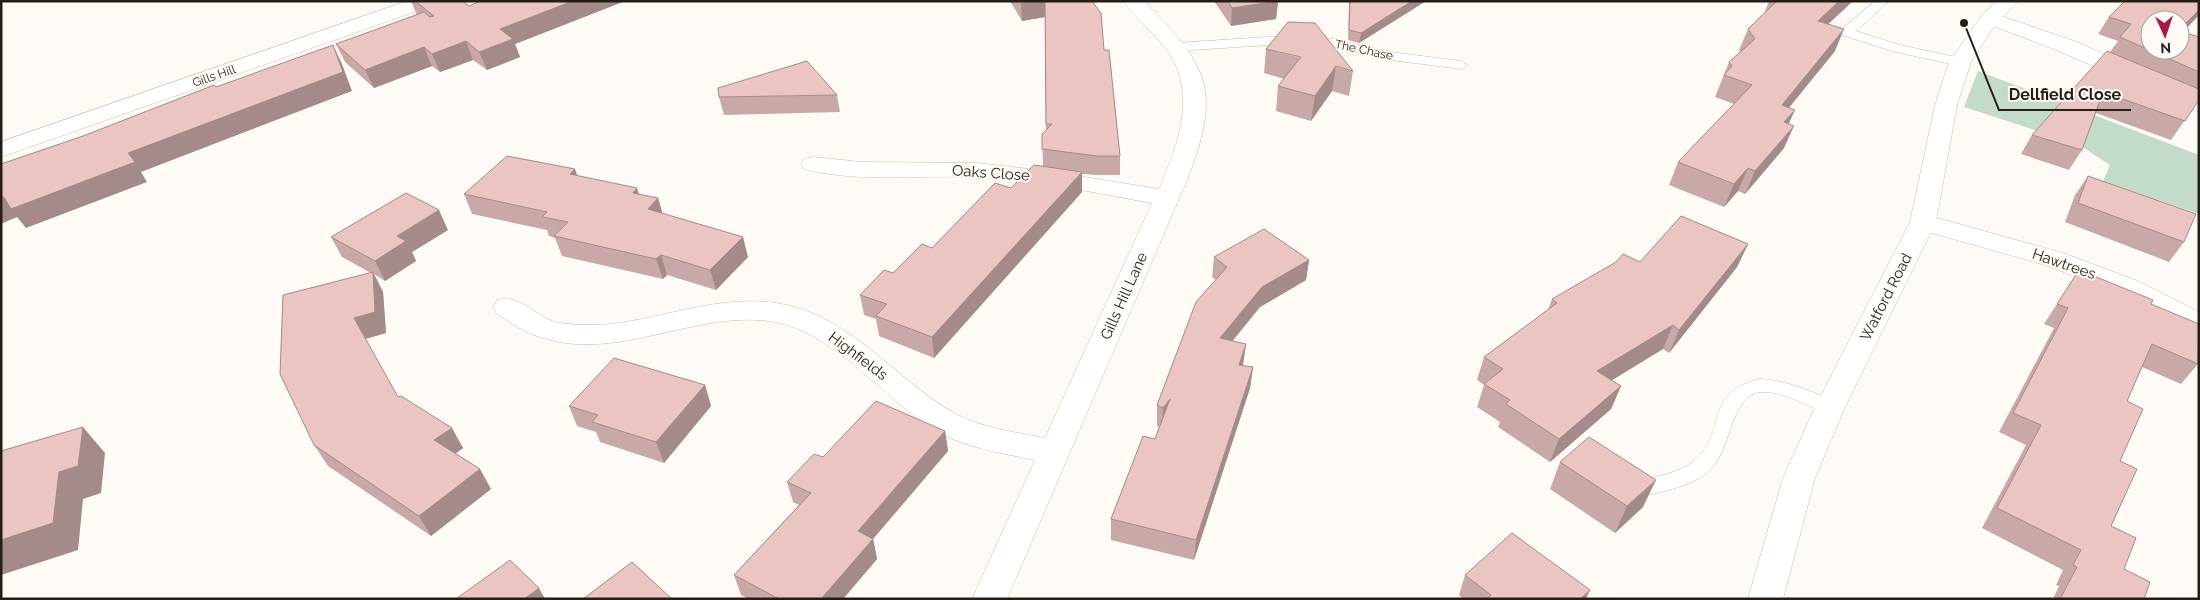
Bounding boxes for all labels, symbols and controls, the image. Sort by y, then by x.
north arrow [2140,10,2190,60]
street label: The Chase [1334,37,1394,63]
text: N [2160,40,2171,56]
street label: Gills Hill [191,62,238,90]
callout: Dellfield Close [1999,79,2131,110]
text: Dellfield Close [2009,85,2122,104]
street label: Oaks Close [952,161,1031,185]
street label: Hawtrees [2030,245,2098,283]
street label: Gills Hill Lane [1097,249,1151,342]
street label: Watford Road [1856,250,1916,344]
street label: Highfields [825,328,891,384]

